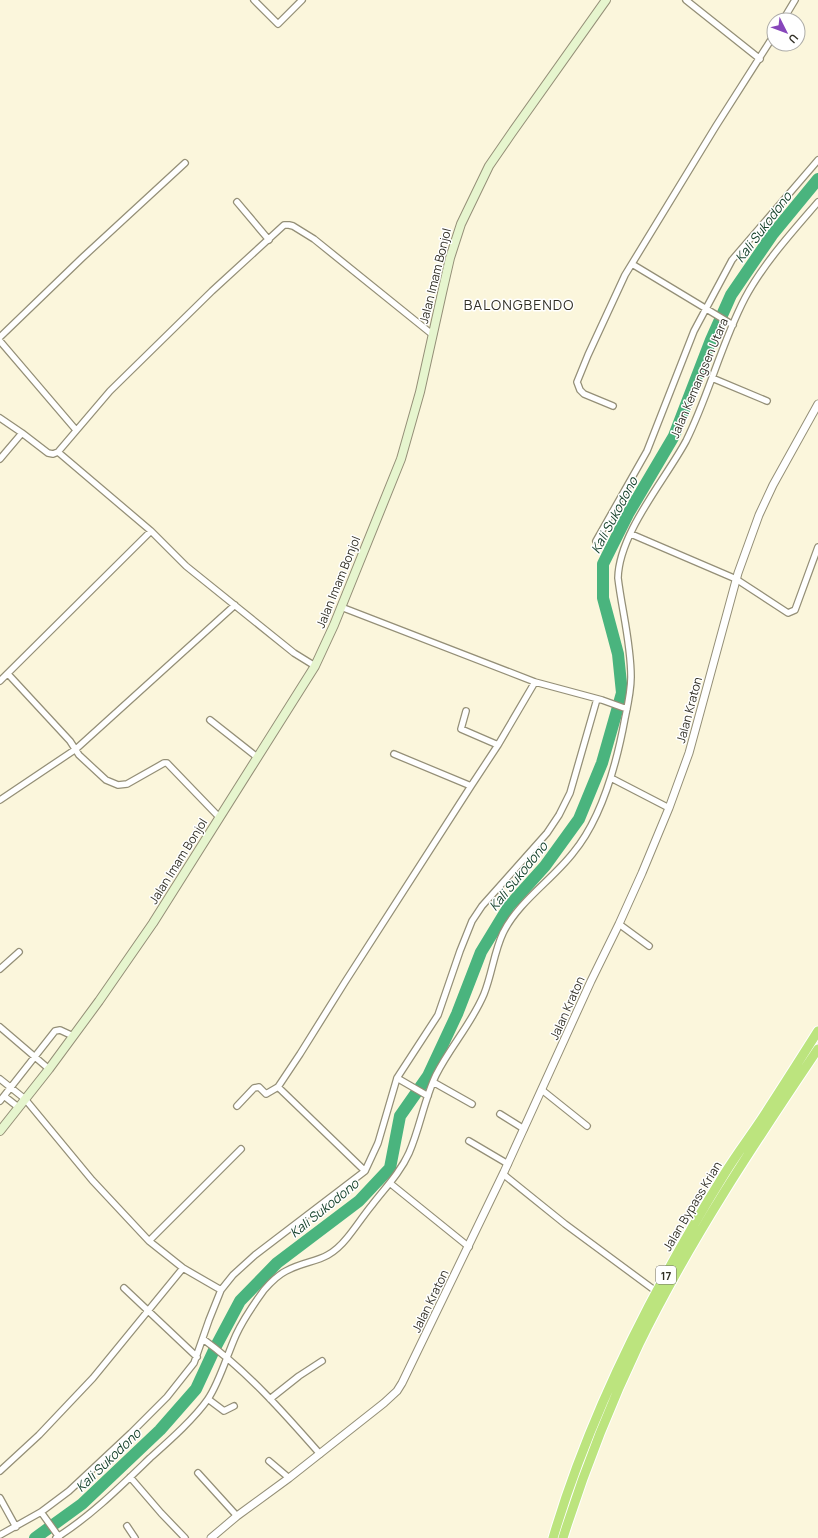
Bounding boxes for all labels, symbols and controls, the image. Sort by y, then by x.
north arrow [766,12,806,52]
text: U [786,31,802,47]
water label: Kali Sukodono [730,187,796,266]
street label: Jalan Imam Bonjol [415,226,455,326]
district label: BALONGBENDO [464,295,574,314]
street label: Jalan Kemangsen Utara [666,315,732,441]
water label: Kali Sukodono [586,472,642,556]
street label: Jalan Imam Bonjol [312,533,364,631]
street label: Jalan Kraton [672,675,706,745]
street label: Jalan Imam Bonjol [145,815,211,907]
water label: Kali Sukodono [485,837,552,914]
street label: Jalan Kraton [545,974,589,1042]
street label: Jalan Bypass Krian [659,1158,725,1254]
water label: Kali Sukodono [286,1174,363,1241]
road number: 17 [656,1266,676,1284]
street label: Jalan Kraton [407,1267,453,1335]
water label: Kali Sukodono [71,1423,145,1496]

